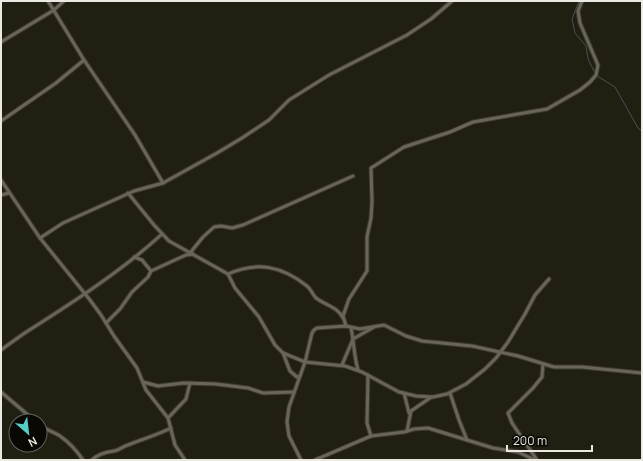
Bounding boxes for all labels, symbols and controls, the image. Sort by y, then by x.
north arrow [8,413,48,453]
scale bar [507,427,592,453]
text: 200 m [513,432,547,449]
text: N [26,434,40,451]

